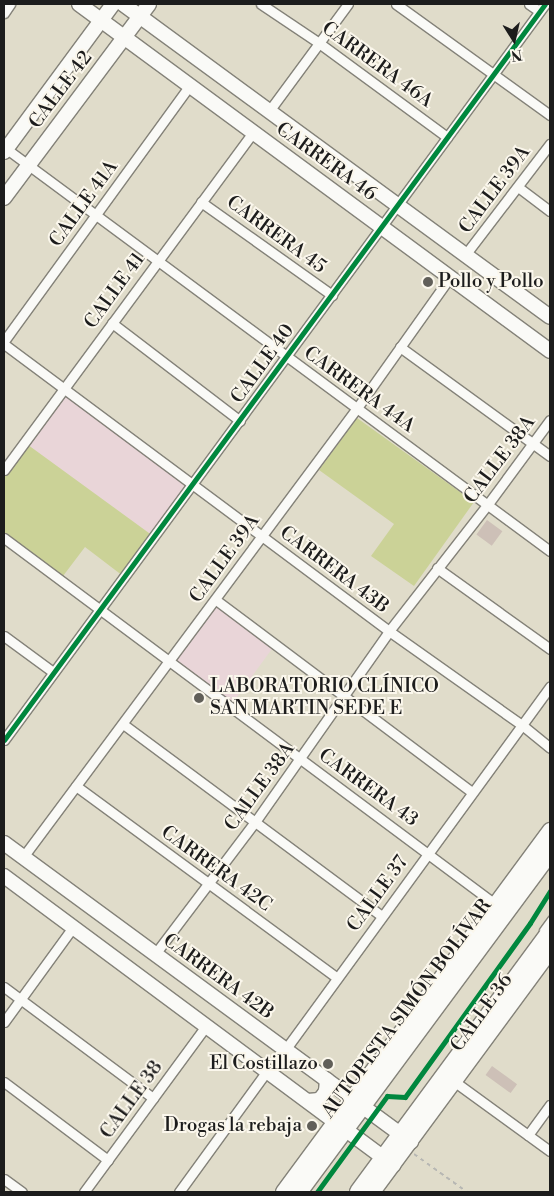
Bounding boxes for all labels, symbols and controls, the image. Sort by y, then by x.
north arrow [489,15,539,65]
street label: CARRERA 46A [317,17,437,113]
text: N [510,45,524,65]
street label: CALLE 42 [25,47,97,133]
street label: CARRERA 46 [271,118,381,206]
street label: CALLE 39A [455,142,535,238]
street label: CALLE 41A [45,156,123,252]
street label: CARRERA 45 [222,191,330,279]
street label: CALLE 41 [80,249,150,333]
place label: Pollo y Pollo [438,271,544,293]
marker: Pollo y Pollo [422,276,434,288]
street label: CALLE 40 [227,320,299,408]
street label: CARRERA 44A [299,342,419,438]
street label: CALLE 38A [460,412,540,508]
street label: CALLE 39A [185,510,265,608]
street label: CARRERA 43B [275,521,393,619]
place label: LABORATORIO CLÍNICO SAN MARTIN SEDE E [210,676,439,720]
marker: LABORATORIO CLÍNICO SAN MARTIN SEDE E [192,691,206,705]
street label: CALLE 38A [220,738,300,836]
street label: CARRERA 43 [314,744,422,832]
street label: CARRERA 42C [156,821,276,917]
street label: CALLE 37 [343,851,413,937]
street label: AUTOPISTA SIMÓN BOLÍVAR [317,895,497,1123]
street label: CARRERA 42B [158,929,278,1025]
street label: CALLE 36 [446,970,518,1056]
place label: El Costillazo [209,1053,318,1075]
street label: CALLE 38 [96,1057,168,1143]
marker: El Costillazo [322,1058,334,1070]
place label: Drogas la rebaja [164,1115,302,1137]
marker: Drogas la rebaja [306,1120,318,1132]

